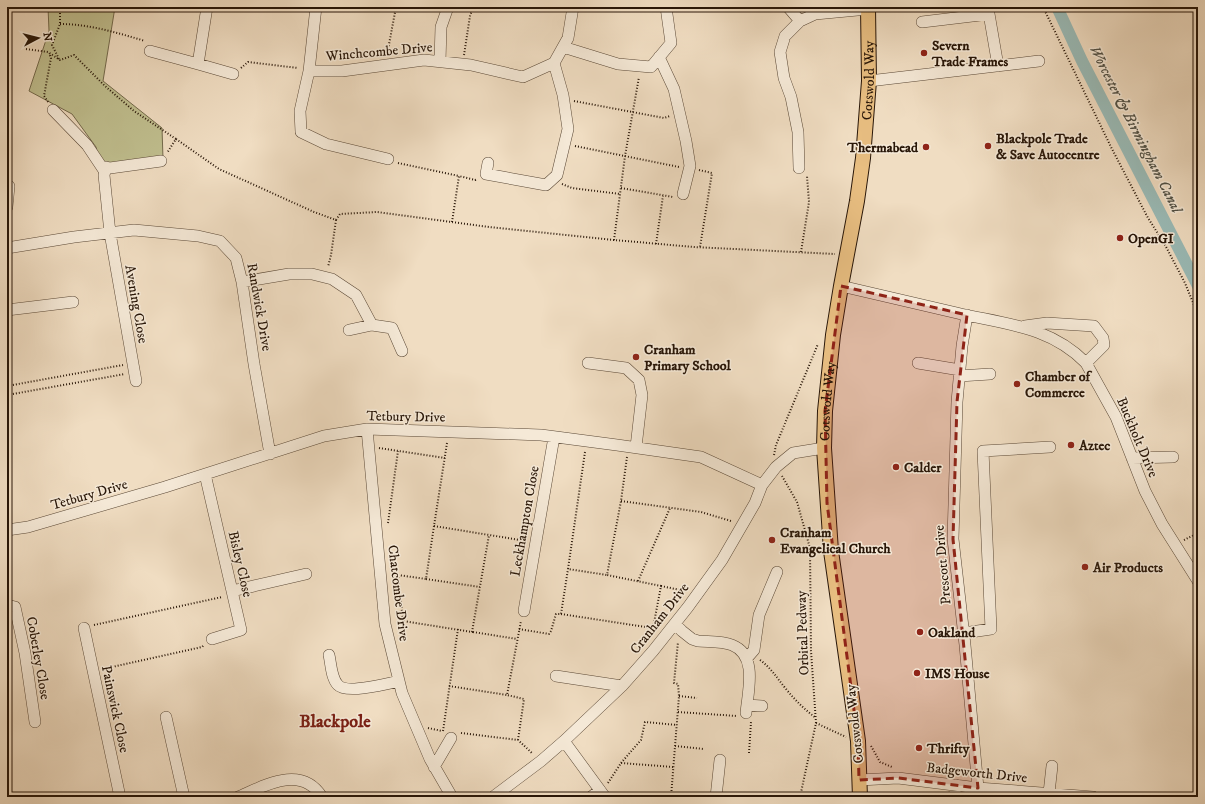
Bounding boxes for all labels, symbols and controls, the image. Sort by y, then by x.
north arrow [18,18,58,58]
text: N [39,32,54,42]
place label: Severn Trade Frames [931,37,1008,71]
street label: Winchcombe Drive [324,38,433,66]
street label: Cotswold Way [858,40,879,121]
water label: Worcester & Birmingham Canal [1085,42,1187,218]
marker: Severn Trade Frames [919,48,929,58]
place label: Blackpole Trade & Save Autocentre [996,130,1100,164]
place label: Thermabead [846,139,919,157]
marker: Blackpole Trade & Save Autocentre [983,141,993,151]
marker: Thermabead [921,142,931,152]
place label: OpenGI [1128,230,1174,248]
marker: OpenGI [1115,233,1125,243]
street label: Randwick Drive [242,262,276,353]
street label: Avening Close [120,264,152,345]
place label: Cranham Primary School [644,341,731,375]
marker: Cranham Primary School [631,352,641,362]
street label: Cotswold Way [816,360,840,441]
place label: Chamber of Commerce [1025,368,1092,402]
marker: Chamber of Commerce [1012,379,1022,389]
street label: Buckholt Drive [1112,395,1162,480]
street label: Tetbury Drive [366,407,446,427]
place label: Aztec [1078,437,1110,455]
marker: Aztec [1066,440,1076,450]
place label: Calder [904,459,942,477]
marker: Calder [891,462,901,472]
street label: Leckhampton Close [506,464,544,578]
street label: Tetbury Drive [49,475,130,514]
place label: Cranham Evangelical Church [780,524,891,558]
street label: Prescott Drive [931,524,955,605]
street label: Bisley Close [224,529,256,599]
marker: Cranham Evangelical Church [767,535,777,545]
street label: Chatcombe Drive [383,544,413,643]
place label: Air Products [1092,559,1163,577]
marker: Air Products [1080,562,1090,572]
street label: Cranham Drive [626,579,693,658]
street label: Orbital Pedway [793,590,813,676]
street label: Coberley Close [22,615,54,701]
place label: Oakland [928,624,976,642]
marker: Oakland [915,627,925,637]
street label: Painswick Close [97,664,133,755]
place label: IMS House [925,665,990,683]
marker: IMS House [912,668,922,678]
street label: Cotswold Way [842,683,868,764]
district label: Blackpole [299,711,371,733]
place label: Thrifty [926,740,970,758]
marker: Thrifty [914,743,924,753]
street label: Badgeworth Drive [926,759,1028,787]

